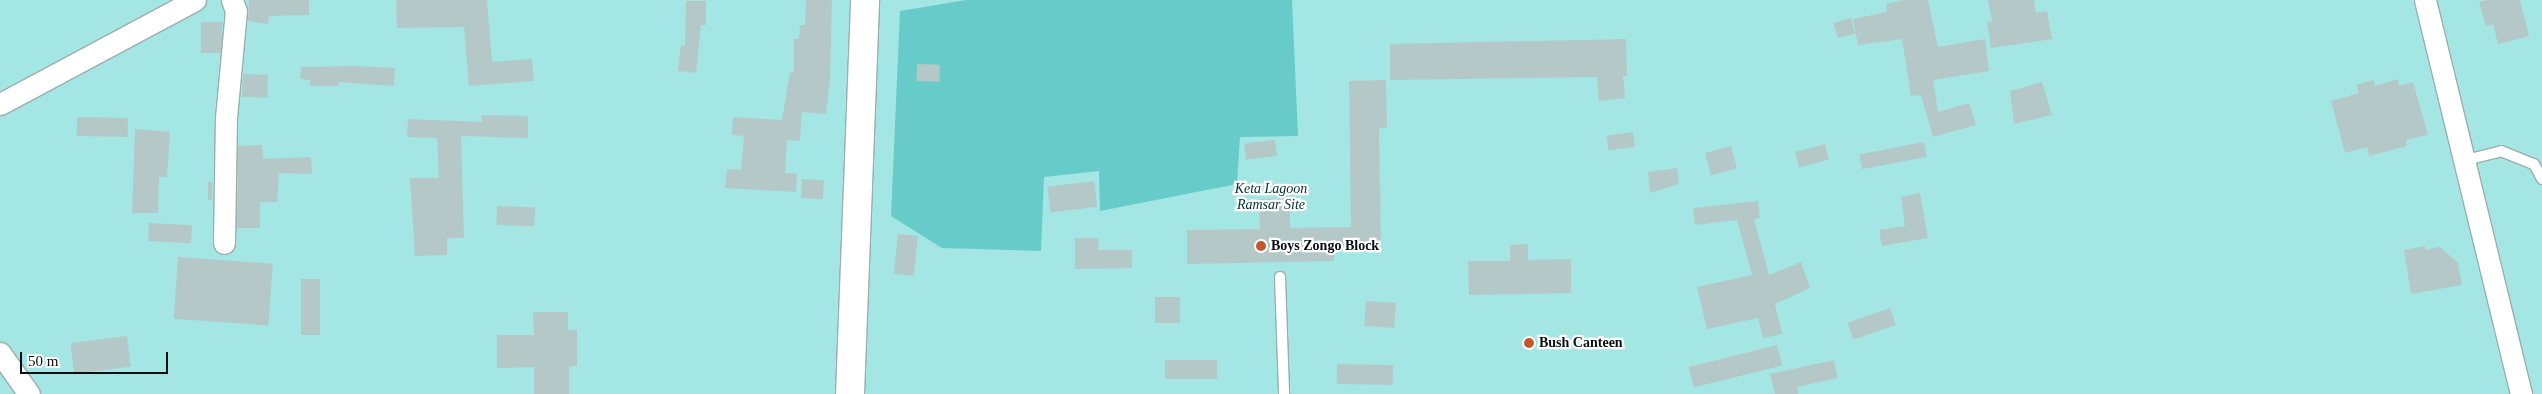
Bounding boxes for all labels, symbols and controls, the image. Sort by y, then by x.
park label: Keta Lagoon Ramsar Site [1235,181,1307,213]
place label: Boys Zongo Block [1271,238,1379,254]
marker: Boys Zongo Block [1255,240,1267,252]
place label: Bush Canteen [1539,335,1623,351]
marker: Bush Canteen [1523,337,1535,349]
scale bar [22,342,170,374]
text: 50 m [28,353,58,369]

